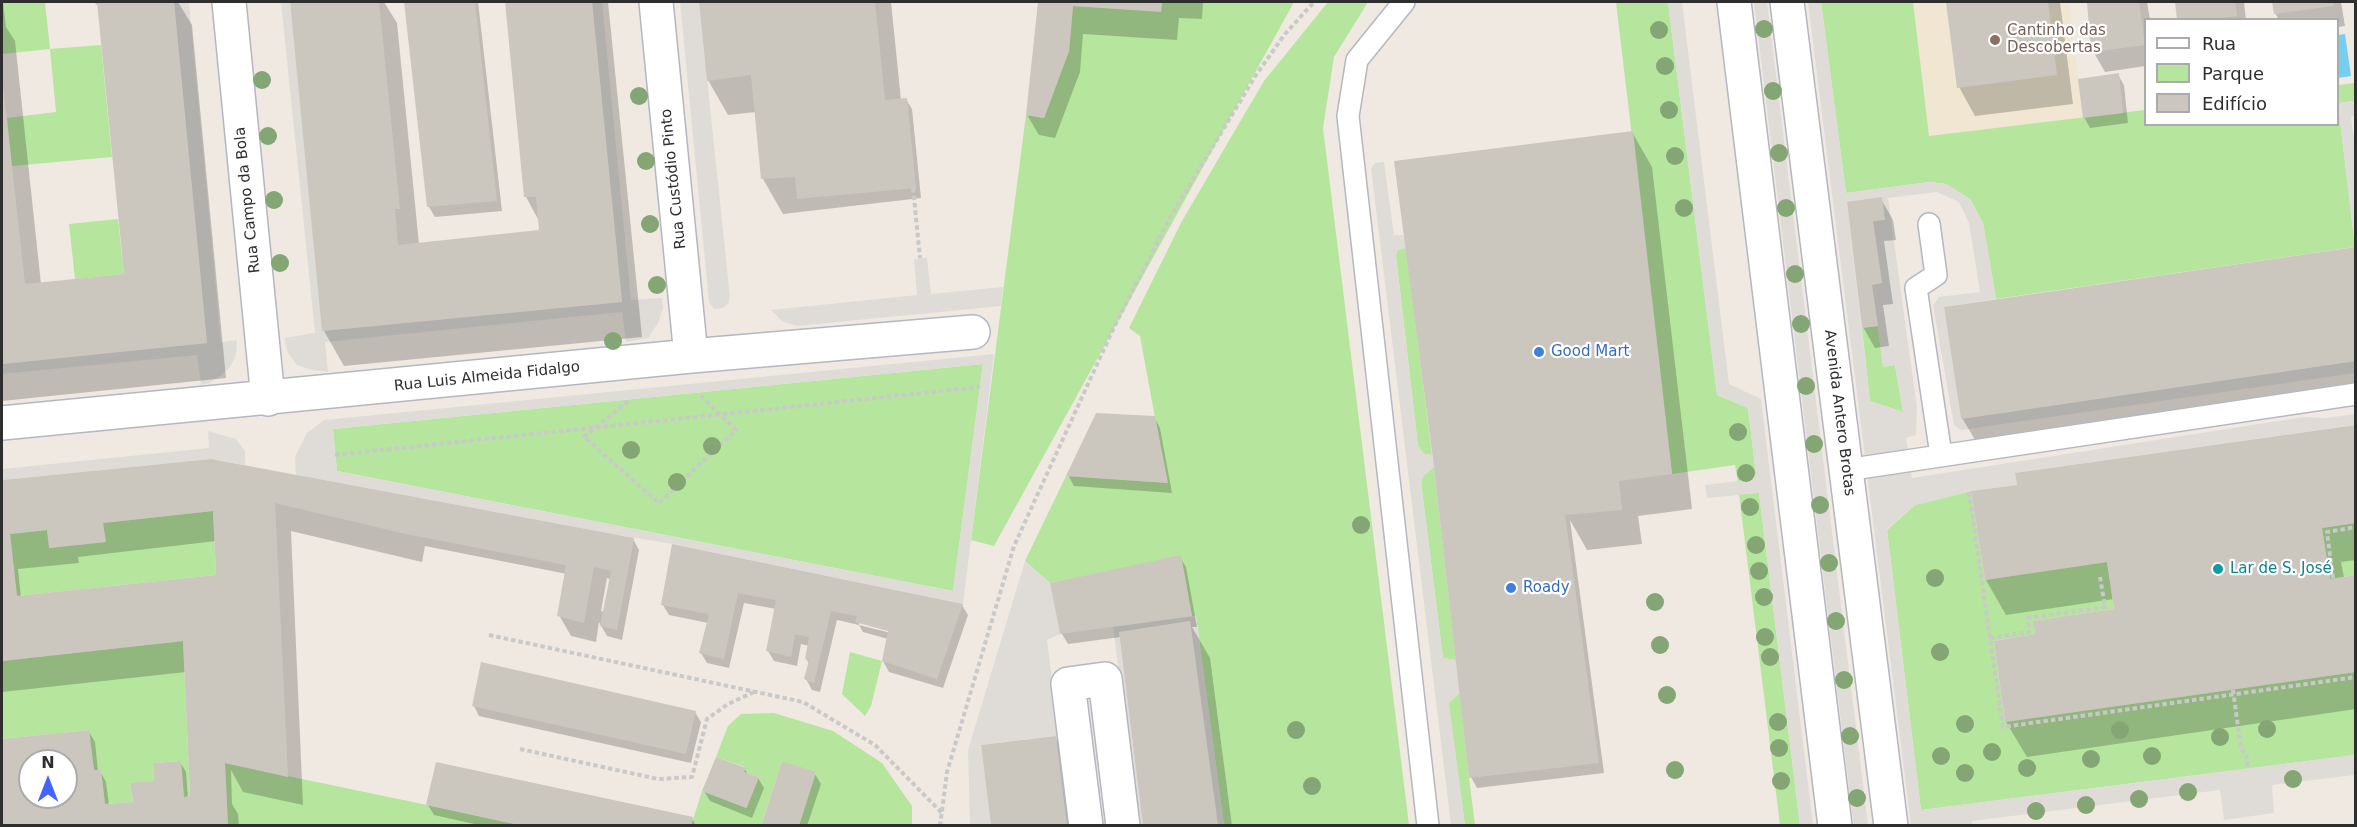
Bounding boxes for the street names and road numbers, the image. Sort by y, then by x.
street label: Rua Custódio Pinto [658,108,690,250]
street label: Rua Campo da Bola [231,126,265,274]
street label: Avenida Antero Brotas [1820,329,1858,497]
street label: Rua Luis Almeida Fidalgo [393,358,581,396]

